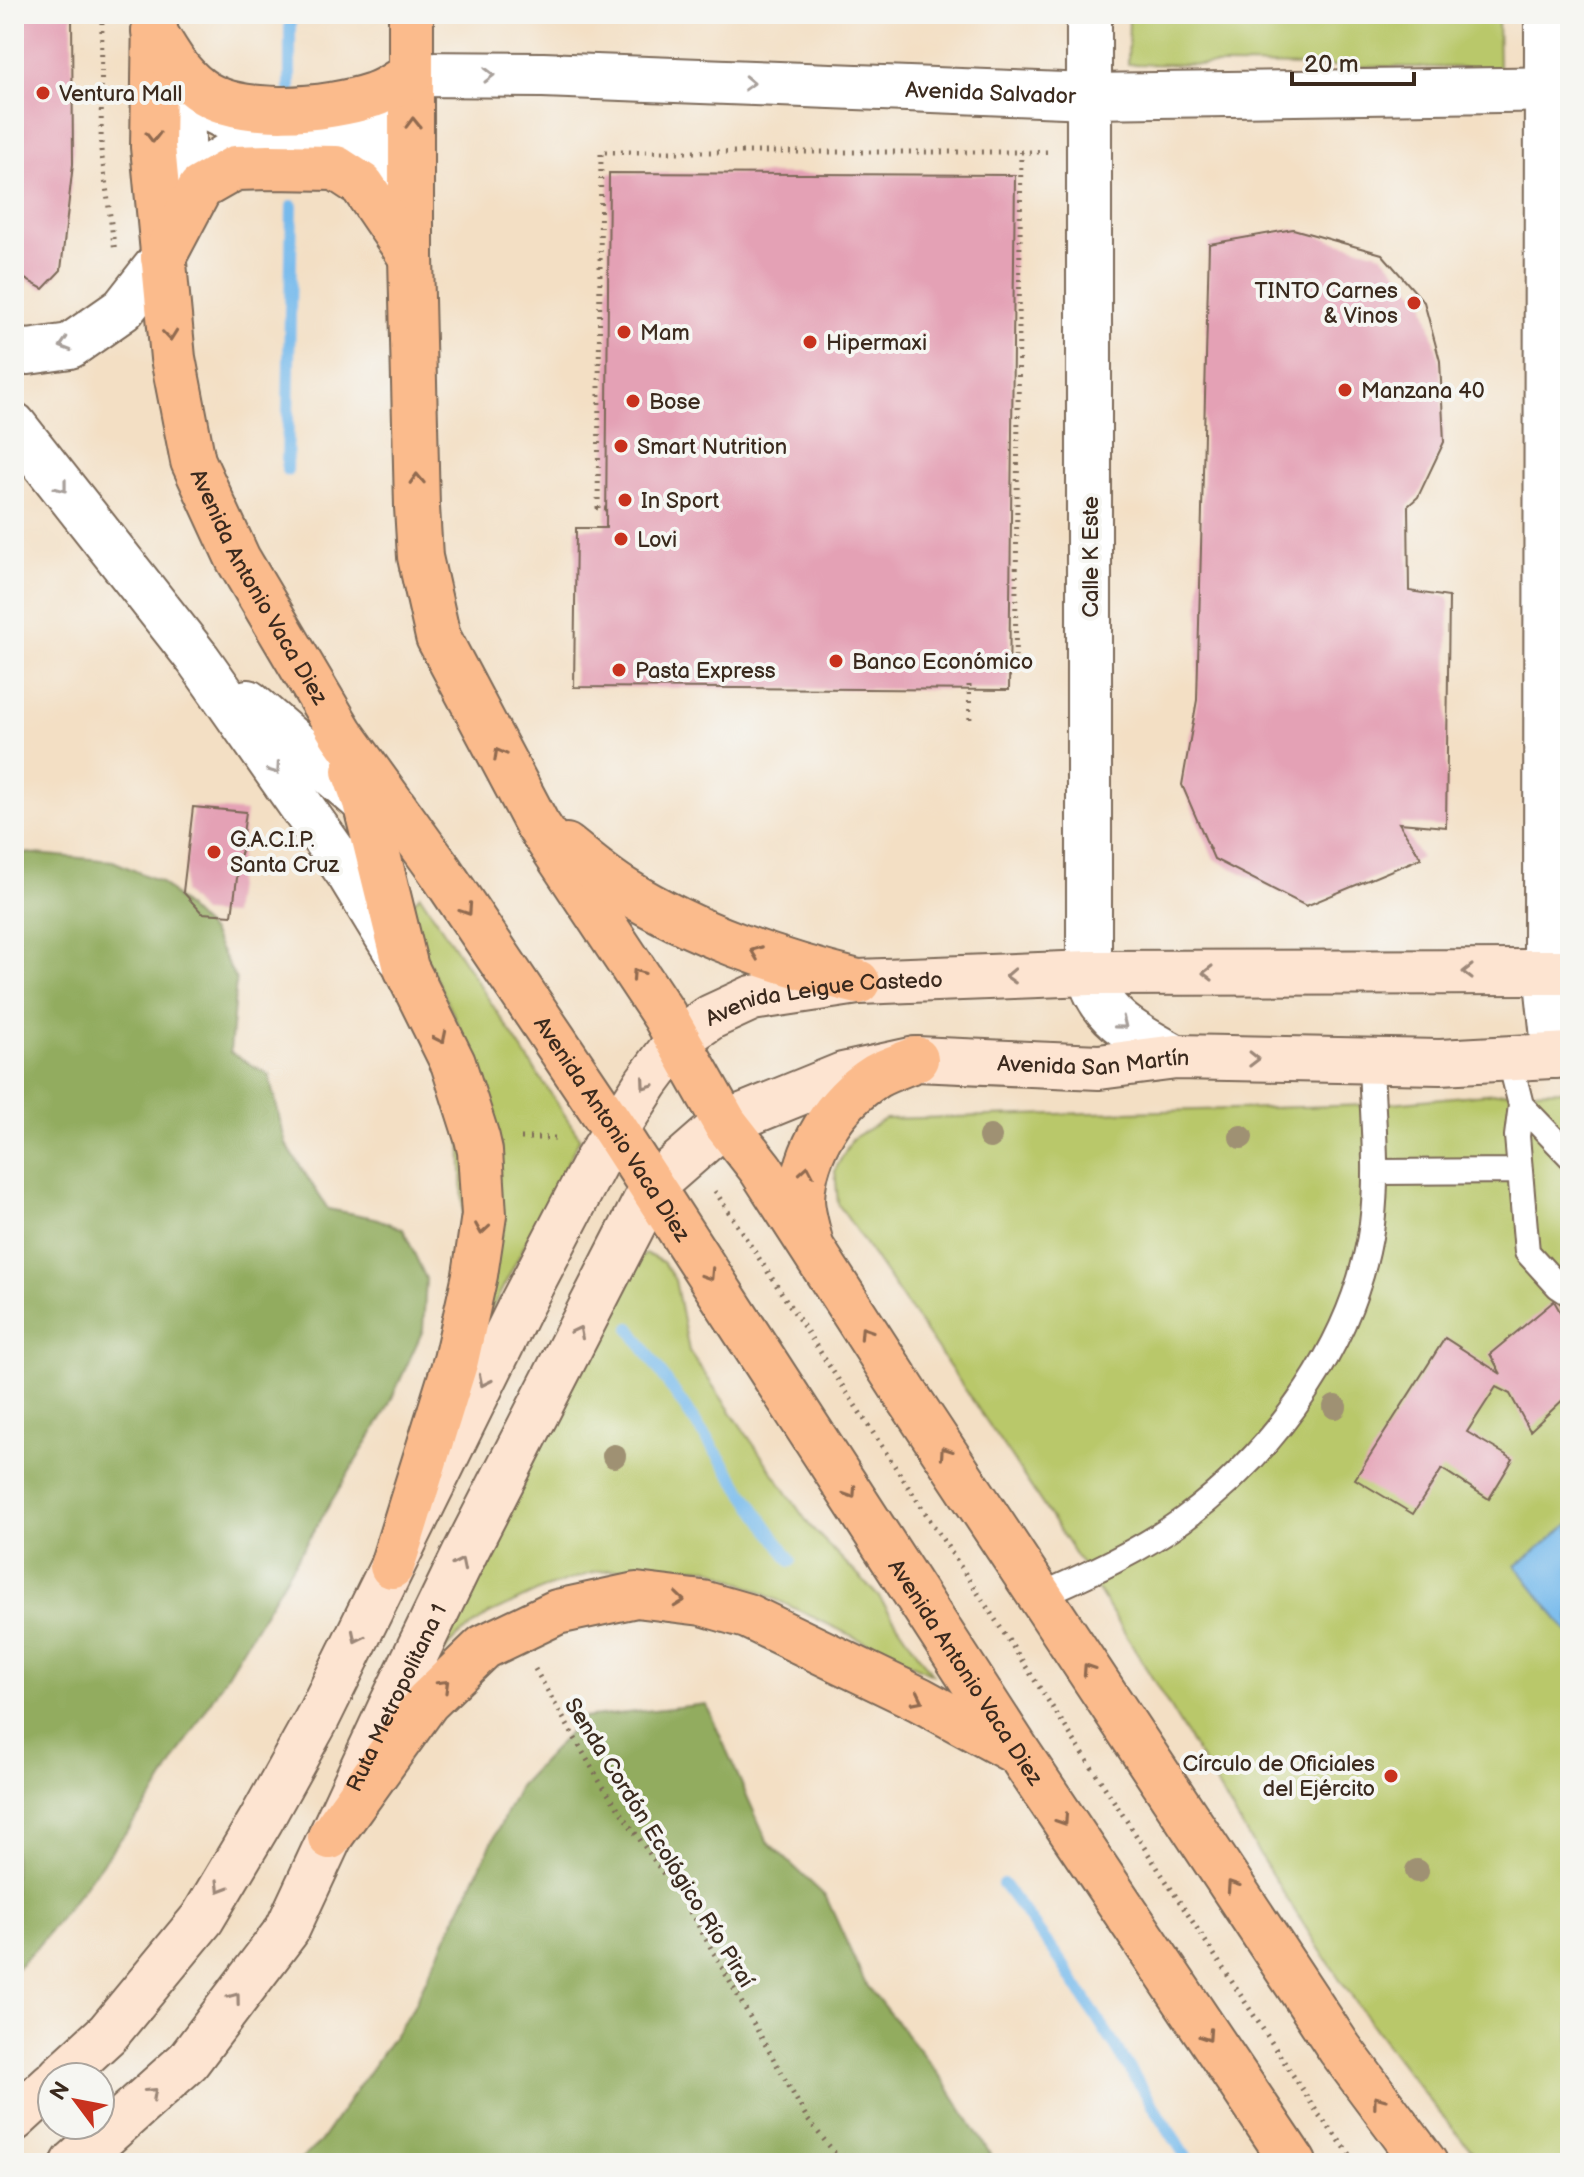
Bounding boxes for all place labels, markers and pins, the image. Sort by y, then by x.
place label: Ventura Mall [59,81,182,108]
marker: Ventura Mall [34,84,52,102]
place label: TINTO Carnes & Vinos [1255,278,1398,330]
marker: TINTO Carnes & Vinos [1405,294,1423,312]
place label: Mam [640,320,690,347]
marker: Mam [615,323,633,341]
place label: Hipermaxi [826,330,927,357]
marker: Hipermaxi [801,333,819,351]
place label: Manzana 40 [1361,378,1485,405]
marker: Manzana 40 [1336,381,1354,399]
place label: Bose [649,389,701,416]
marker: Bose [624,392,642,410]
place label: Smart Nutrition [637,434,787,461]
marker: Smart Nutrition [612,437,630,455]
place label: In Sport [641,488,719,515]
marker: In Sport [616,491,634,509]
place label: Lovi [637,527,677,554]
marker: Lovi [612,530,630,548]
place label: Banco Económico [852,649,1033,676]
marker: Banco Económico [827,652,845,670]
place label: Pasta Express [635,658,776,685]
marker: Pasta Express [610,661,628,679]
place label: G.A.C.I.P. Santa Cruz [230,827,339,879]
marker: G.A.C.I.P. Santa Cruz [205,843,223,861]
place label: Círculo de Oficiales del Ejército [1182,1751,1375,1803]
marker: Círculo de Oficiales del Ejército [1382,1767,1400,1785]

